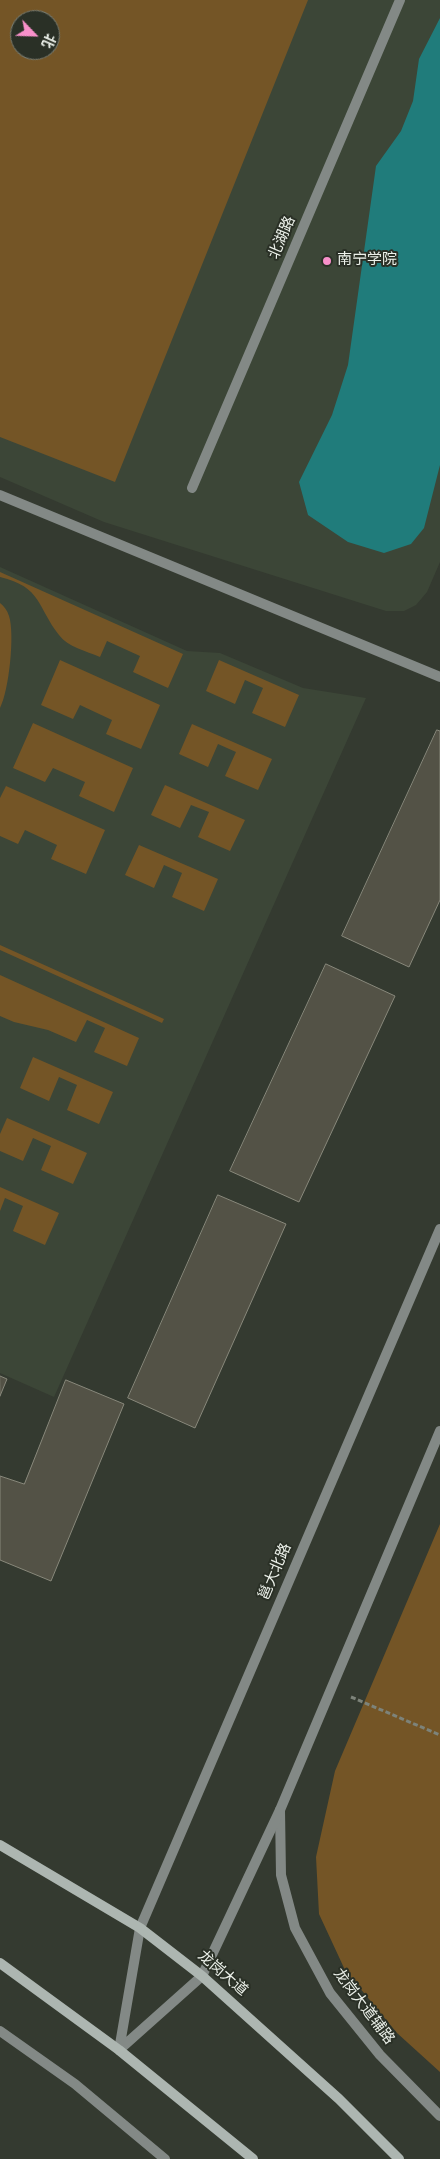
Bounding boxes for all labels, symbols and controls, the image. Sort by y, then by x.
north arrow [10,10,60,60]
text: 北 [36,30,60,51]
street label: 北湖路 [266,214,300,262]
place label: 南宁学院 [337,252,397,270]
marker: 南宁学院 [321,255,333,267]
street label: 邕大北路 [256,1541,296,1603]
street label: 龙岗大道 [193,1948,251,2000]
street label: 龙岗大道辅路 [329,1966,397,2048]

